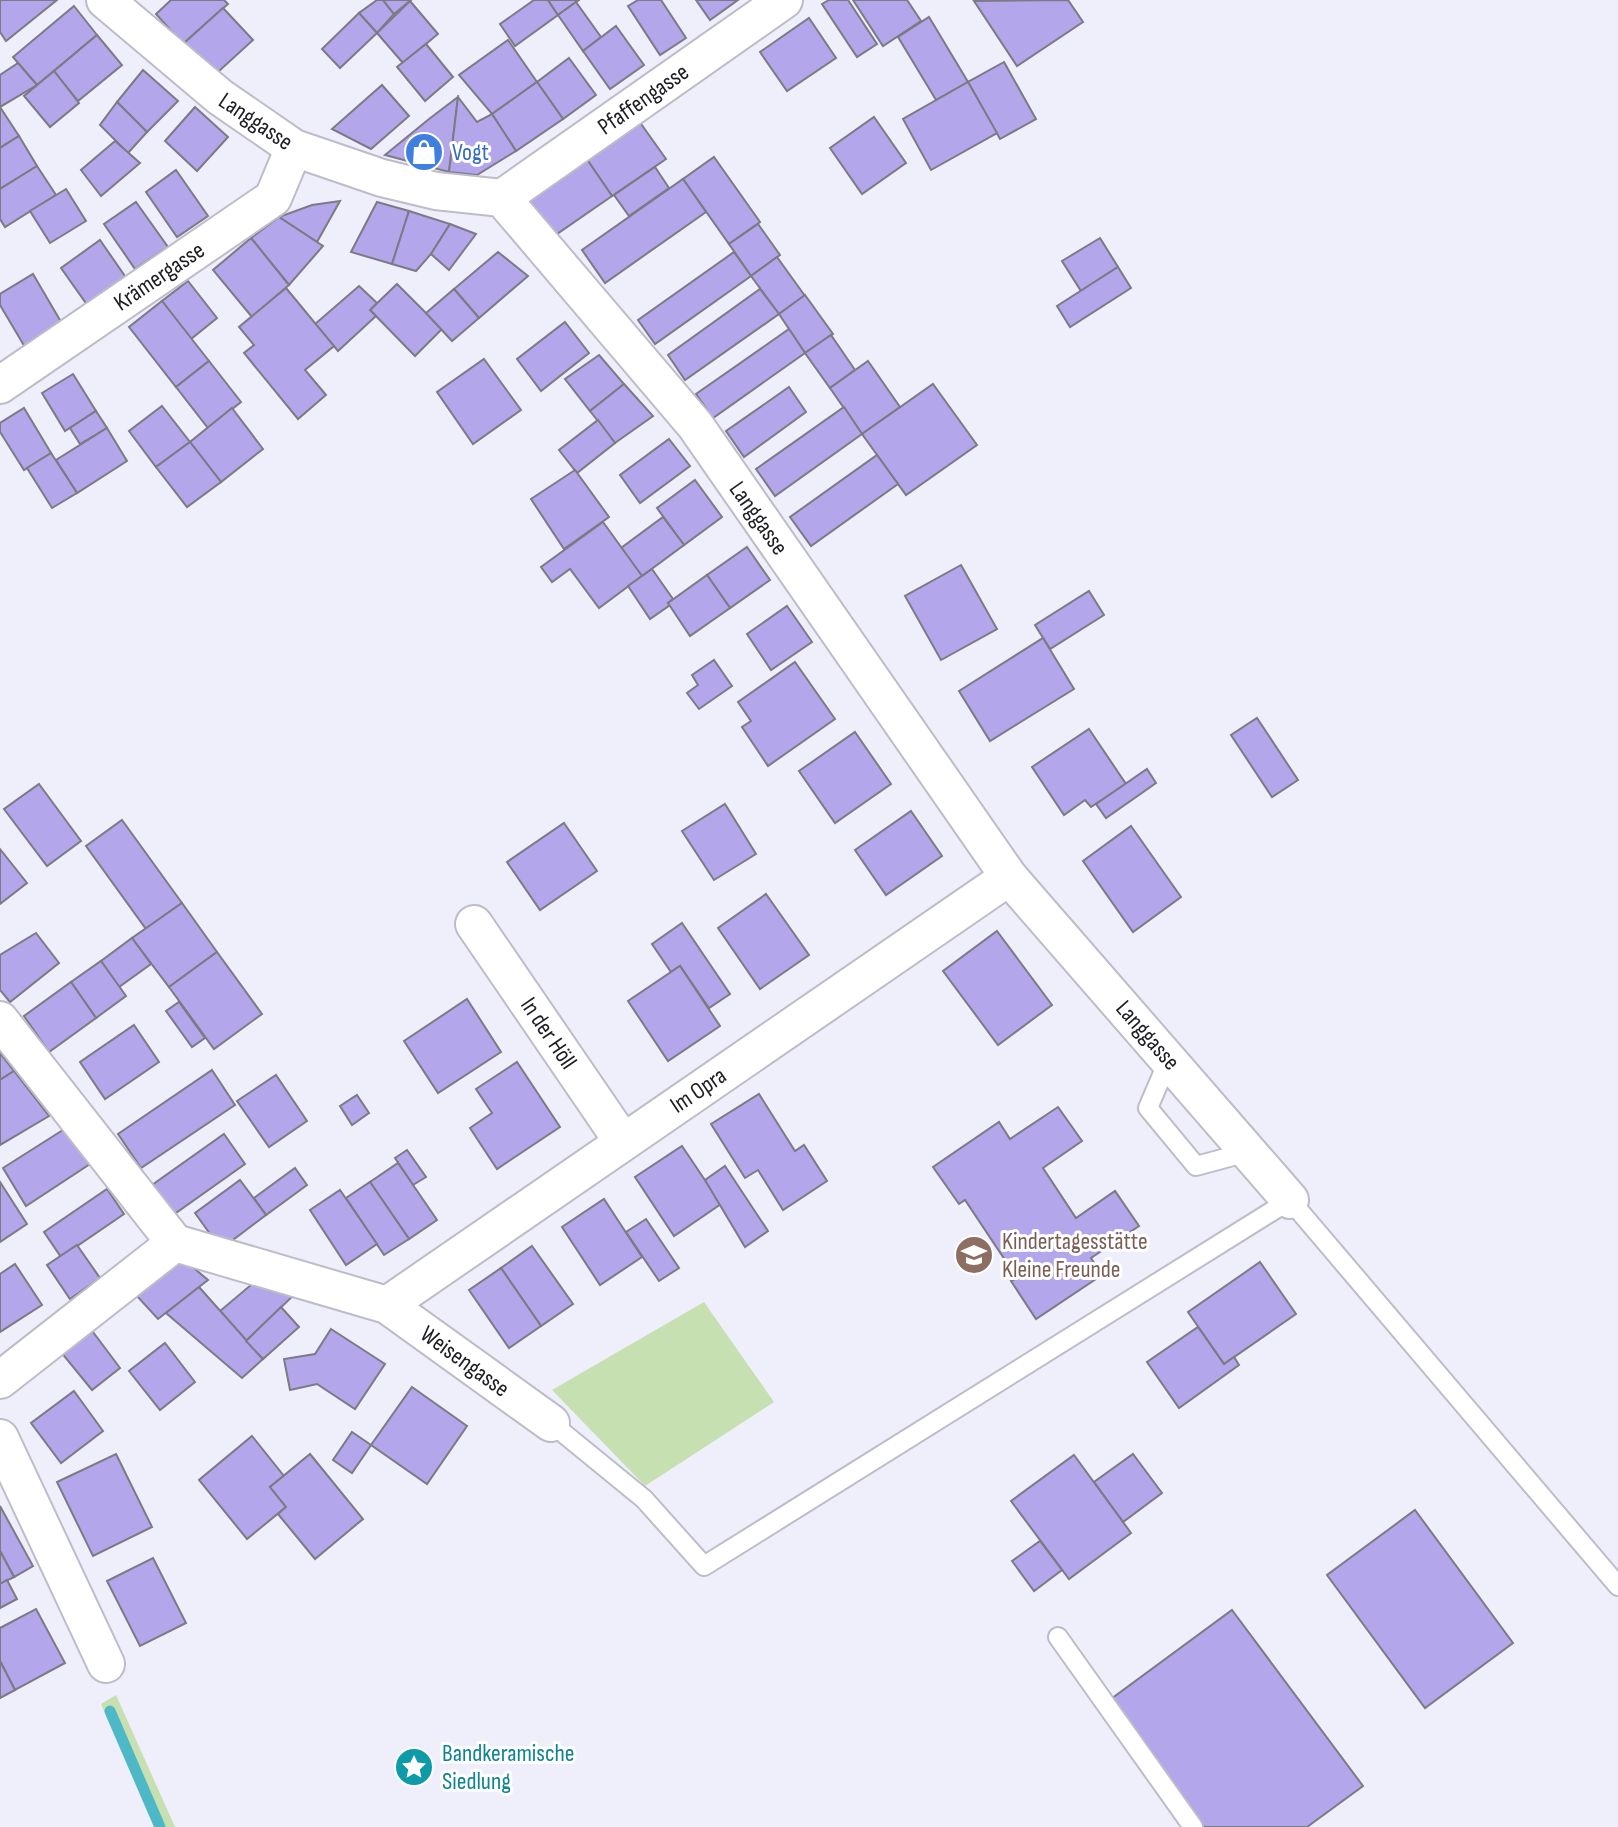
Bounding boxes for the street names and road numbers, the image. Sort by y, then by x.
street label: Pfaffengasse [592,58,694,141]
street label: Langgasse [213,86,298,157]
street label: Krämergasse [109,236,210,317]
street label: Langgasse [723,476,794,561]
street label: In der Höll [514,992,583,1075]
street label: Langgasse [1109,994,1186,1076]
street label: Im Opra [665,1061,732,1120]
street label: Weisengasse [415,1319,515,1403]

